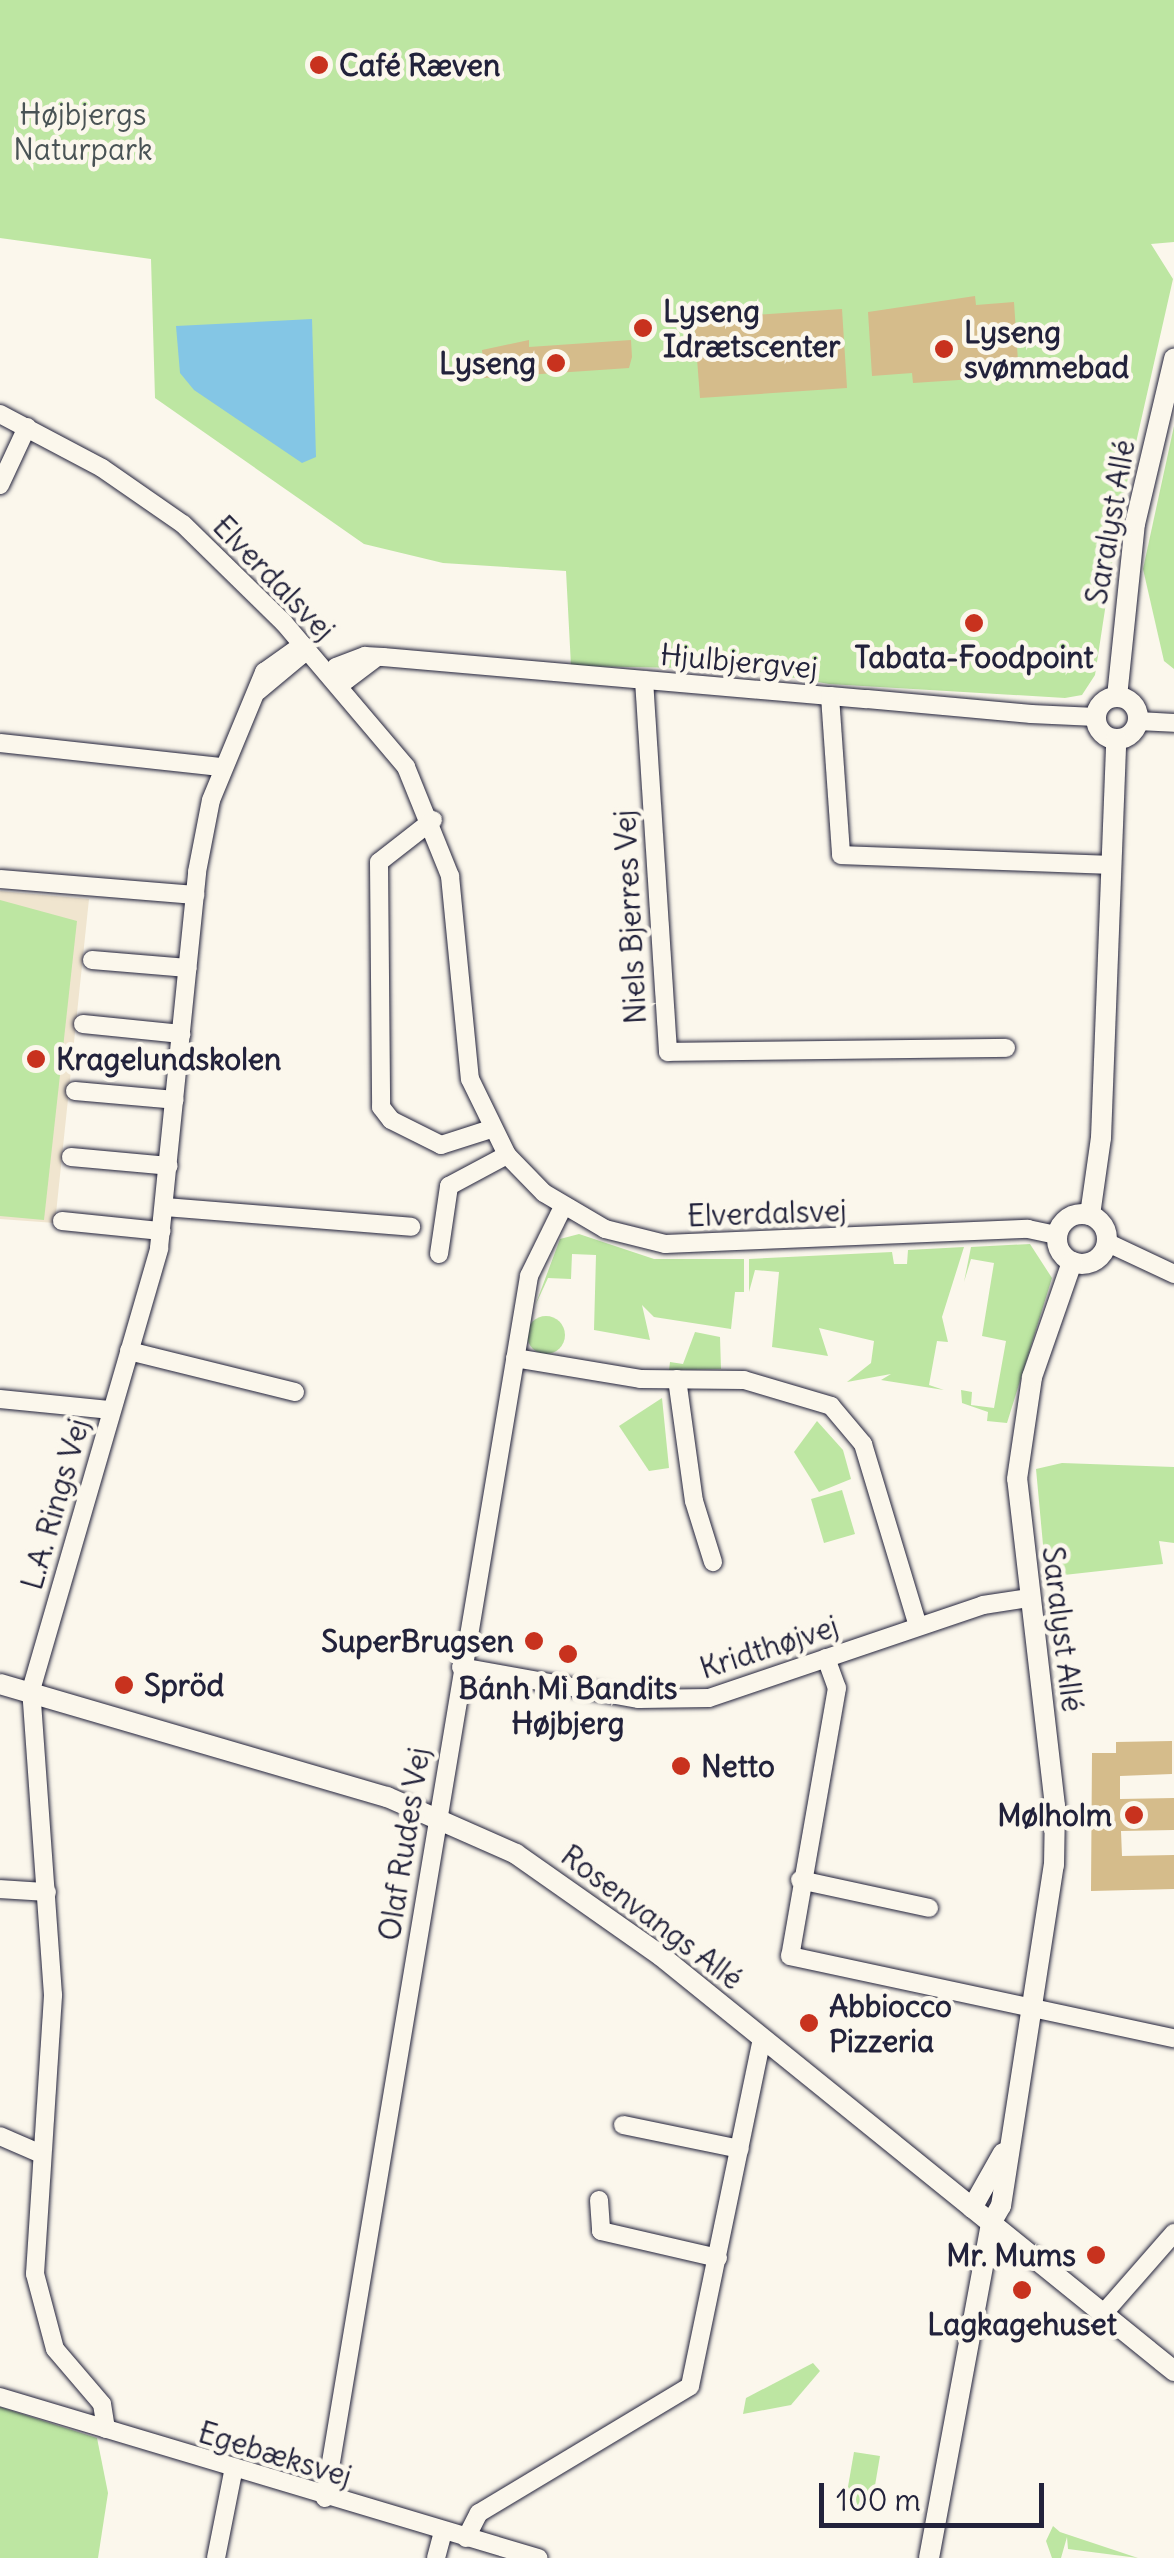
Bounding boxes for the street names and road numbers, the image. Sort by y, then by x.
street label: Saralyst Allé [1078,437,1142,607]
street label: Elverdalsvej [206,508,342,648]
street label: Hjulbjergvej [659,636,819,686]
street label: Niels Bjerres Vej [606,809,654,1025]
street label: Elverdalsvej [687,1192,847,1234]
street label: L.A. Rings Vej [13,1414,97,1594]
street label: Saralyst Allé [1035,1544,1091,1714]
street label: Kridthøjvej [695,1608,843,1686]
street label: Olaf Rudes Vej [371,1745,437,1943]
street label: Rosenvangs Allé [554,1837,750,1997]
street label: Egebæksvej [194,2414,356,2494]

